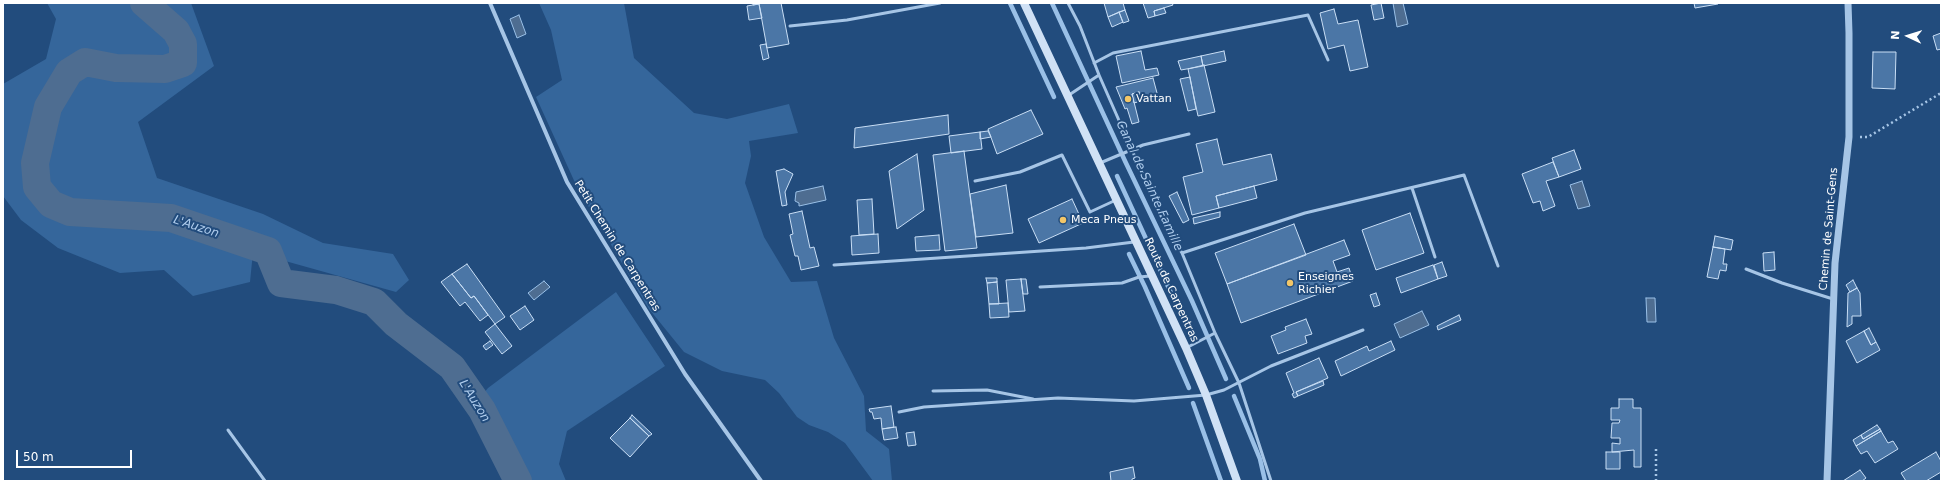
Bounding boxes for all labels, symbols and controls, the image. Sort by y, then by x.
north arrow [1888,16,1928,56]
text: N [1889,30,1902,40]
place label: Vattan [1136,92,1172,106]
marker: Vattan [1123,94,1133,104]
water label: Canal de Sainte Famille [1113,119,1185,253]
street label: Chemin de Saint-Gens [1817,167,1841,291]
street label: Petit Chemin de Carpentras [571,178,663,314]
water label: L'Auzon [171,213,221,241]
place label: Meca Pneus [1071,213,1136,227]
marker: Meca Pneus [1058,215,1068,225]
street label: Route de Carpentras [1141,236,1201,344]
place label: Enseignes Richier [1298,270,1354,296]
marker: Enseignes Richier [1285,278,1295,288]
water label: L'Auzon [455,377,493,425]
scale bar [18,442,134,468]
text: 50 m [23,450,54,464]

